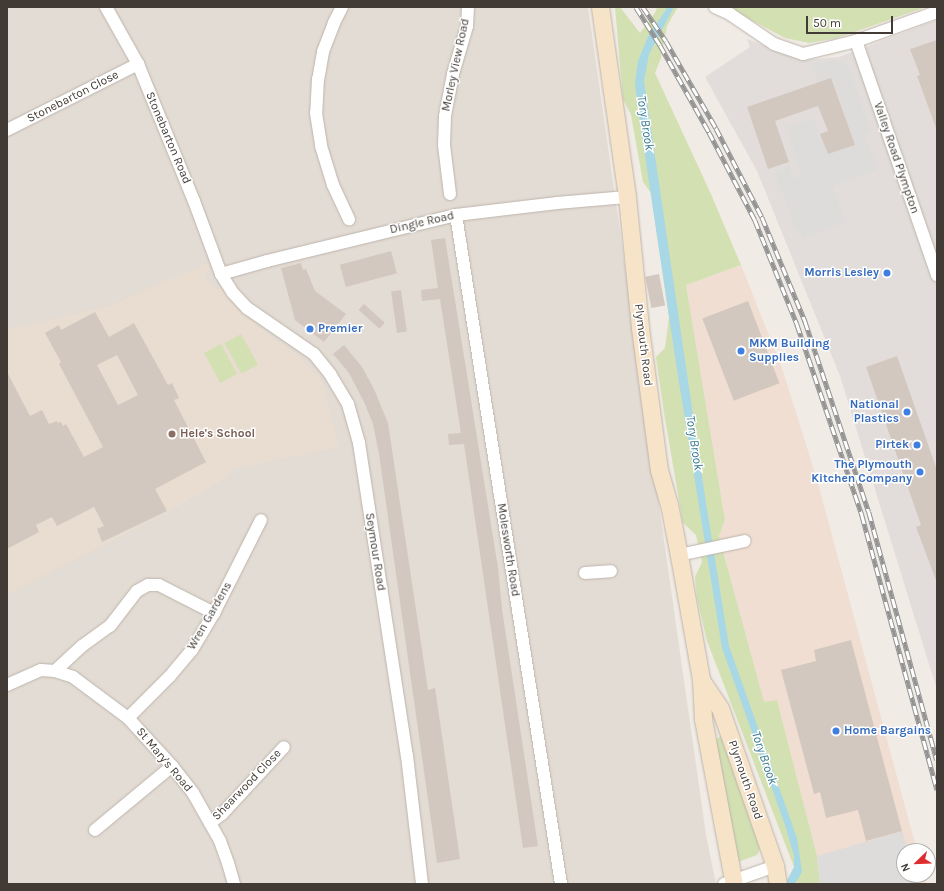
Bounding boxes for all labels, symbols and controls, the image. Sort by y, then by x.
scale bar [808,8,895,34]
text: 50 m [813,16,841,30]
street label: Morley View Road [439,17,473,113]
street label: Stonebarton Close [25,68,121,126]
street label: Stonebarton Road [142,90,194,186]
water label: Tory Brook [633,94,657,152]
street label: Valley Road Plympton [870,100,922,216]
street label: Dingle Road [388,209,456,237]
place label: Morris Lesley [804,266,879,280]
marker: Morris Lesley [882,268,892,278]
street label: Plymouth Road [631,303,655,387]
place label: Premier [318,322,362,336]
marker: Premier [305,324,315,334]
place label: MKM Building Supplies [749,337,830,365]
marker: MKM Building Supplies [736,346,746,356]
place label: National Plastics [850,398,899,426]
marker: National Plastics [902,407,912,417]
water label: Tory Brook [682,414,706,472]
place label: Hele's School [180,427,255,441]
marker: Hele's School [167,429,177,439]
place label: Pirtek [875,438,909,452]
marker: Pirtek [912,440,922,450]
place label: The Plymouth Kitchen Company [811,458,912,486]
marker: The Plymouth Kitchen Company [915,467,925,477]
street label: Molesworth Road [494,502,522,598]
street label: Seymour Road [362,512,388,592]
street label: Wren Gardens [185,579,235,653]
place label: Home Bargains [844,724,931,738]
street label: St Mary's Road [133,725,195,795]
marker: Home Bargains [831,726,841,736]
water label: Tory Brook [748,729,780,787]
street label: Plymouth Road [725,738,765,822]
street label: Shearwood Close [209,747,285,823]
north arrow [896,843,936,883]
text: N [898,861,913,874]

